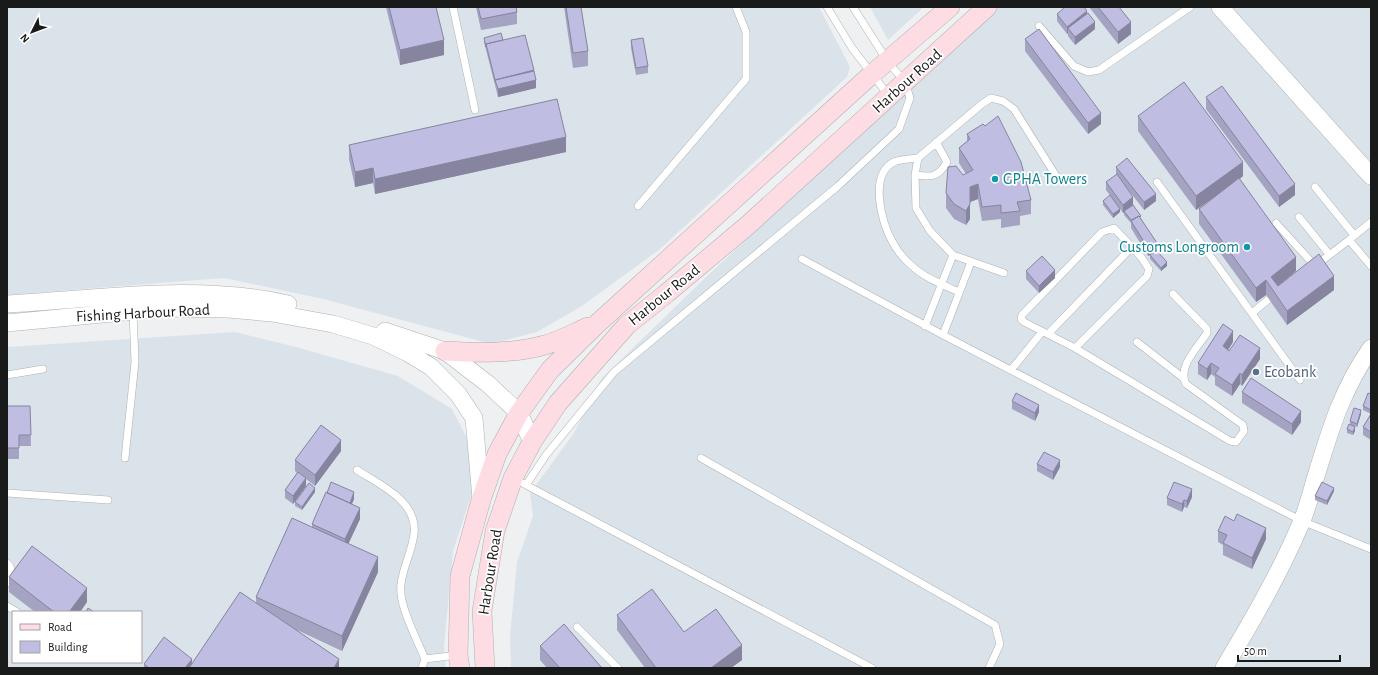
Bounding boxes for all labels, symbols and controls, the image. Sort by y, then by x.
north arrow [12,12,52,52]
text: N [18,32,32,45]
street label: Harbour Road [869,46,945,116]
place label: GPHA Towers [1003,171,1087,187]
marker: GPHA Towers [990,174,1000,184]
place label: Customs Longroom [1119,239,1239,255]
marker: Customs Longroom [1242,242,1252,252]
street label: Harbour Road [625,261,703,329]
street label: Fishing Harbour Road [75,301,211,325]
place label: Ecobank [1264,364,1317,380]
marker: Ecobank [1251,367,1261,377]
street label: Harbour Road [475,528,505,616]
legend [12,611,142,663]
text: Road [48,621,72,633]
scale bar [1238,637,1340,663]
text: Building [48,641,88,653]
text: 50 m [1244,645,1267,657]

